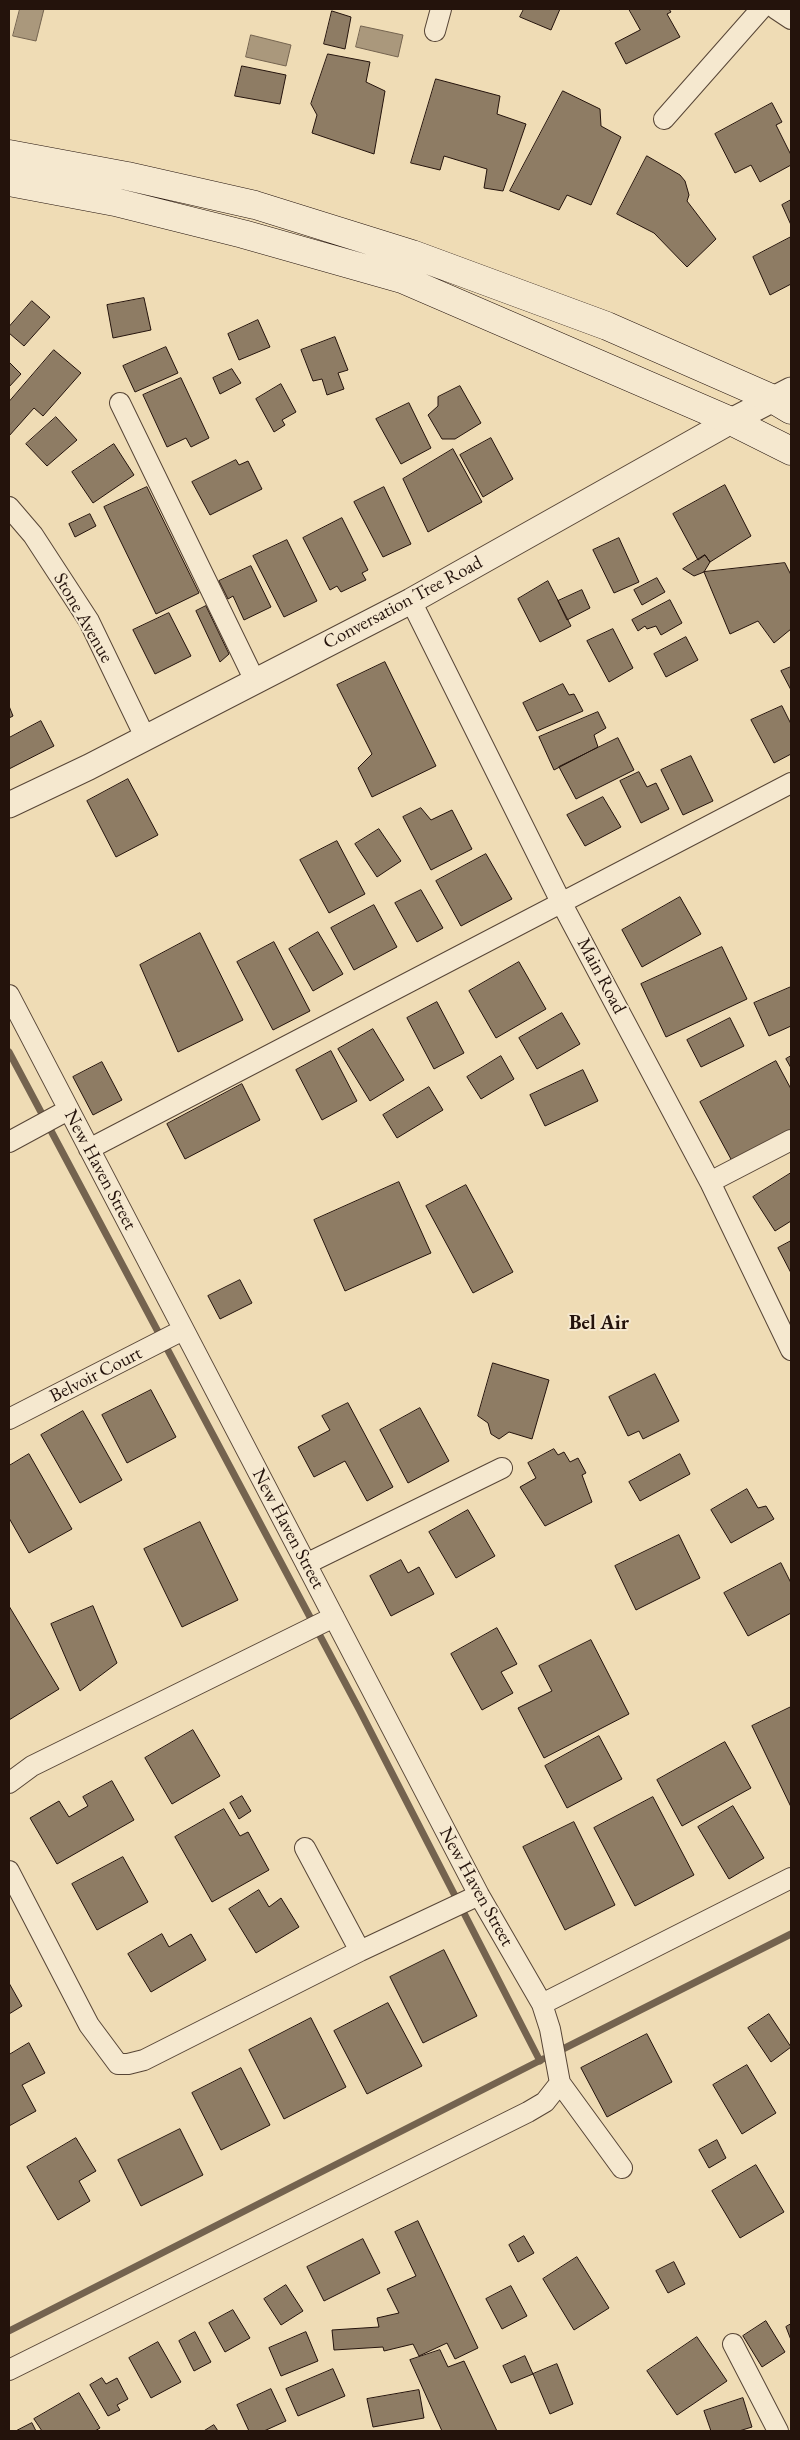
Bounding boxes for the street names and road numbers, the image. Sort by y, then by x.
street label: Conversation Tree Road [320,551,486,655]
street label: Stone Avenue [48,569,118,667]
street label: Main Road [572,934,630,1018]
street label: New Haven Street [59,1106,141,1234]
street label: Belvoir Court [46,1342,146,1408]
street label: New Haven Street [247,1465,329,1593]
street label: New Haven Street [434,1823,518,1951]

